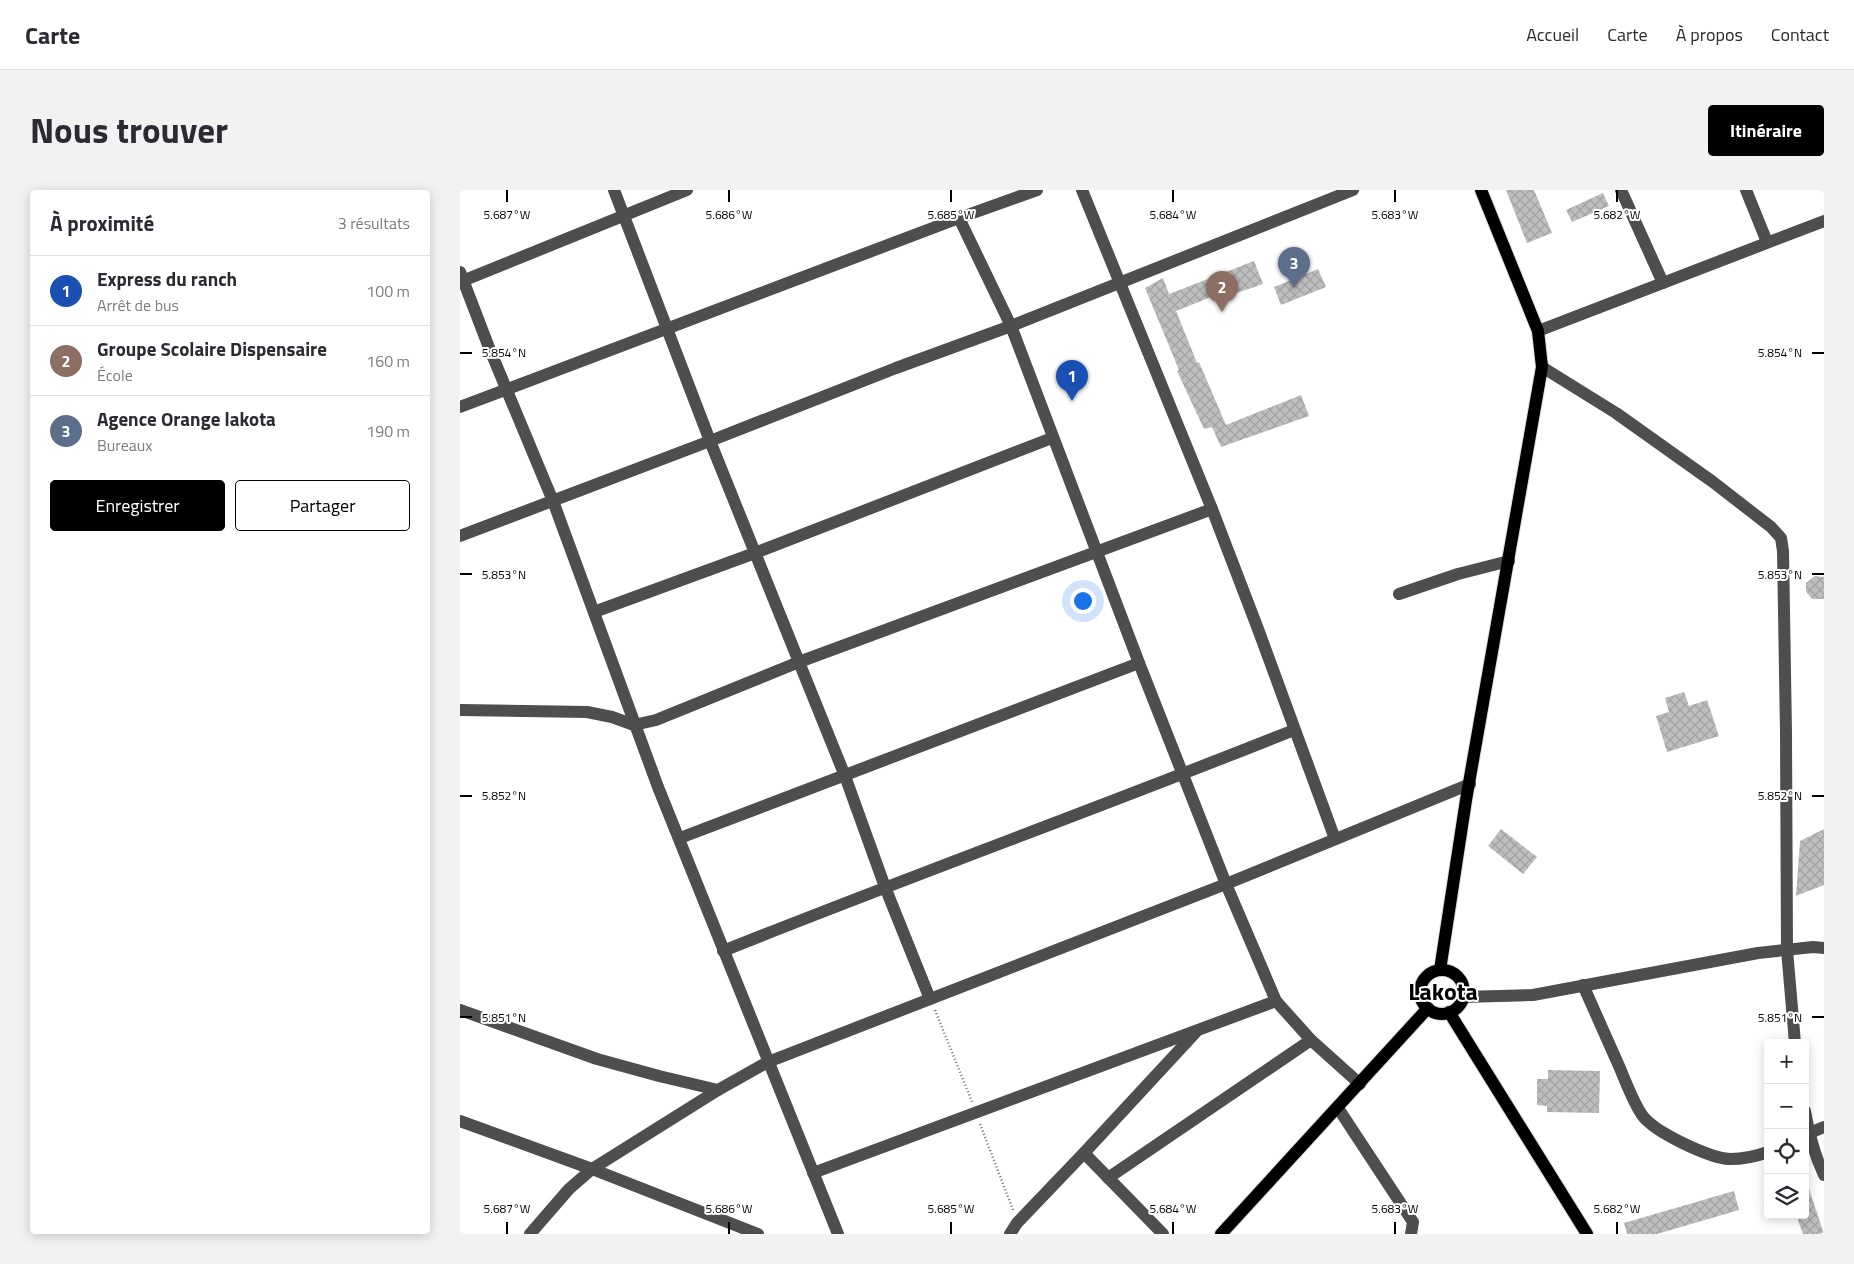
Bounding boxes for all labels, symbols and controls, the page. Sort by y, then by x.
text: Carte [25,17,80,53]
text: Accueil [1526,21,1579,48]
text: Carte [1607,21,1648,48]
text: À propos [1676,21,1743,48]
text: Contact [1771,21,1829,48]
text: Nous trouver [30,103,228,157]
button: Itinéraire [1708,105,1824,156]
text: 5.687°W [484,205,531,224]
text: 5.686°W [706,205,753,224]
text: 5.685°W [928,205,975,224]
text: 5.684°W [1150,205,1197,224]
text: 5.683°W [1372,205,1419,224]
text: 5.682°W [1594,205,1641,224]
text: À proximité [50,207,154,239]
text: 3 résultats [338,211,410,235]
pin: 3 [1278,247,1310,288]
text: Express du ranch [97,264,237,293]
pin: 2 [1206,271,1238,312]
text: 1 [62,279,70,303]
text: 100 m [366,279,410,303]
text: Arrêt de bus [97,293,179,317]
text: Groupe Scolaire Dispensaire [97,334,327,363]
text: 5.854°N [482,343,526,362]
text: 5.854°N [1758,343,1802,362]
text: 2 [62,349,70,373]
text: 160 m [366,349,410,373]
pin: 1 [1056,360,1088,401]
text: École [97,363,133,387]
text: Agence Orange lakota [97,404,276,433]
text: 3 [62,419,70,443]
text: 190 m [366,419,410,443]
text: Bureaux [97,433,153,457]
button: Enregistrer [50,480,225,531]
button: Partager [235,480,410,531]
text: 5.853°N [482,565,526,584]
text: 5.853°N [1758,565,1802,584]
your location [1070,588,1096,614]
text: 5.852°N [482,786,526,805]
text: 5.852°N [1758,786,1802,805]
district label: Lakota [1408,973,1478,1009]
text: 5.851°N [482,1008,526,1027]
text: 5.851°N [1758,1008,1802,1027]
map controls [1764,1039,1809,1219]
button: + [1764,1039,1809,1084]
button: − [1764,1084,1809,1129]
button: locate [1764,1129,1809,1174]
button: layers [1764,1174,1809,1219]
text: 5.687°W [484,1199,531,1218]
text: 5.686°W [706,1199,753,1218]
text: 5.685°W [928,1199,975,1218]
text: 5.684°W [1150,1199,1197,1218]
text: 5.683°W [1372,1199,1419,1218]
text: 5.682°W [1594,1199,1641,1218]

